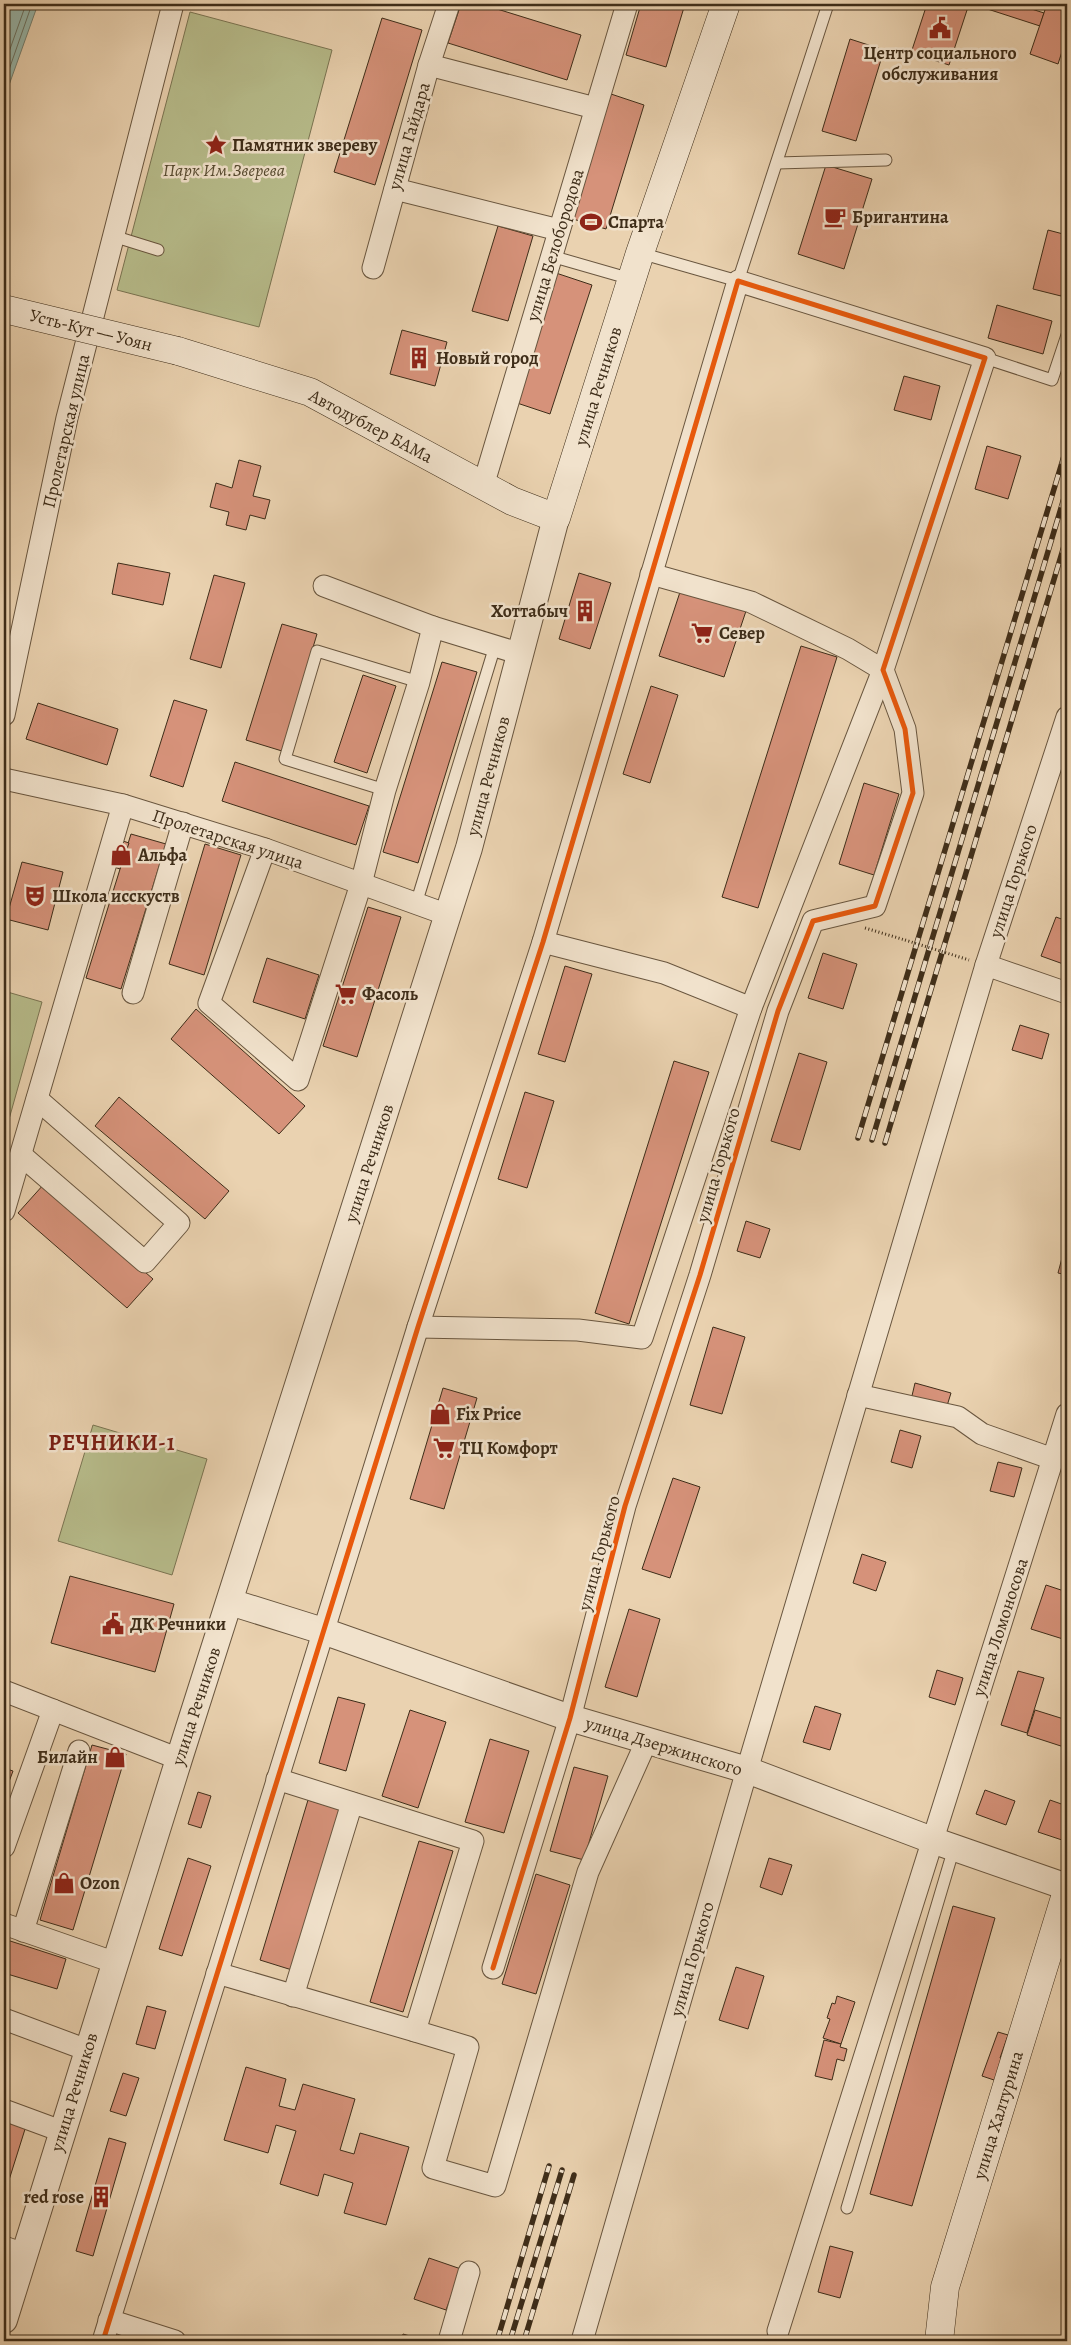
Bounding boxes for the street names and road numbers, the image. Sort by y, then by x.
street label: улица Гайдара [382,79,436,194]
street label: улица Белобородова [520,165,590,325]
street label: Усть-Кут — Уоян [27,303,155,357]
street label: улица Речников [568,324,627,449]
street label: Пролетарская улица [37,351,96,510]
street label: Автодублер БАМа [304,383,438,469]
street label: улица Речников [460,713,516,840]
street label: Пролетарская улица [149,803,307,875]
street label: улица Горького [983,821,1043,942]
street label: улица Речников [338,1101,399,1226]
street label: улица Горького [690,1105,746,1226]
street label: улица Горького [572,1493,626,1614]
street label: улица Ломоносова [966,1554,1034,1700]
street label: улица Речников [165,1644,226,1769]
street label: улица Дзержинского [582,1710,746,1781]
street label: улица Горького [664,1899,720,2020]
street label: улица Речников [44,2030,103,2155]
street label: улица Халтурина [967,2047,1029,2183]

